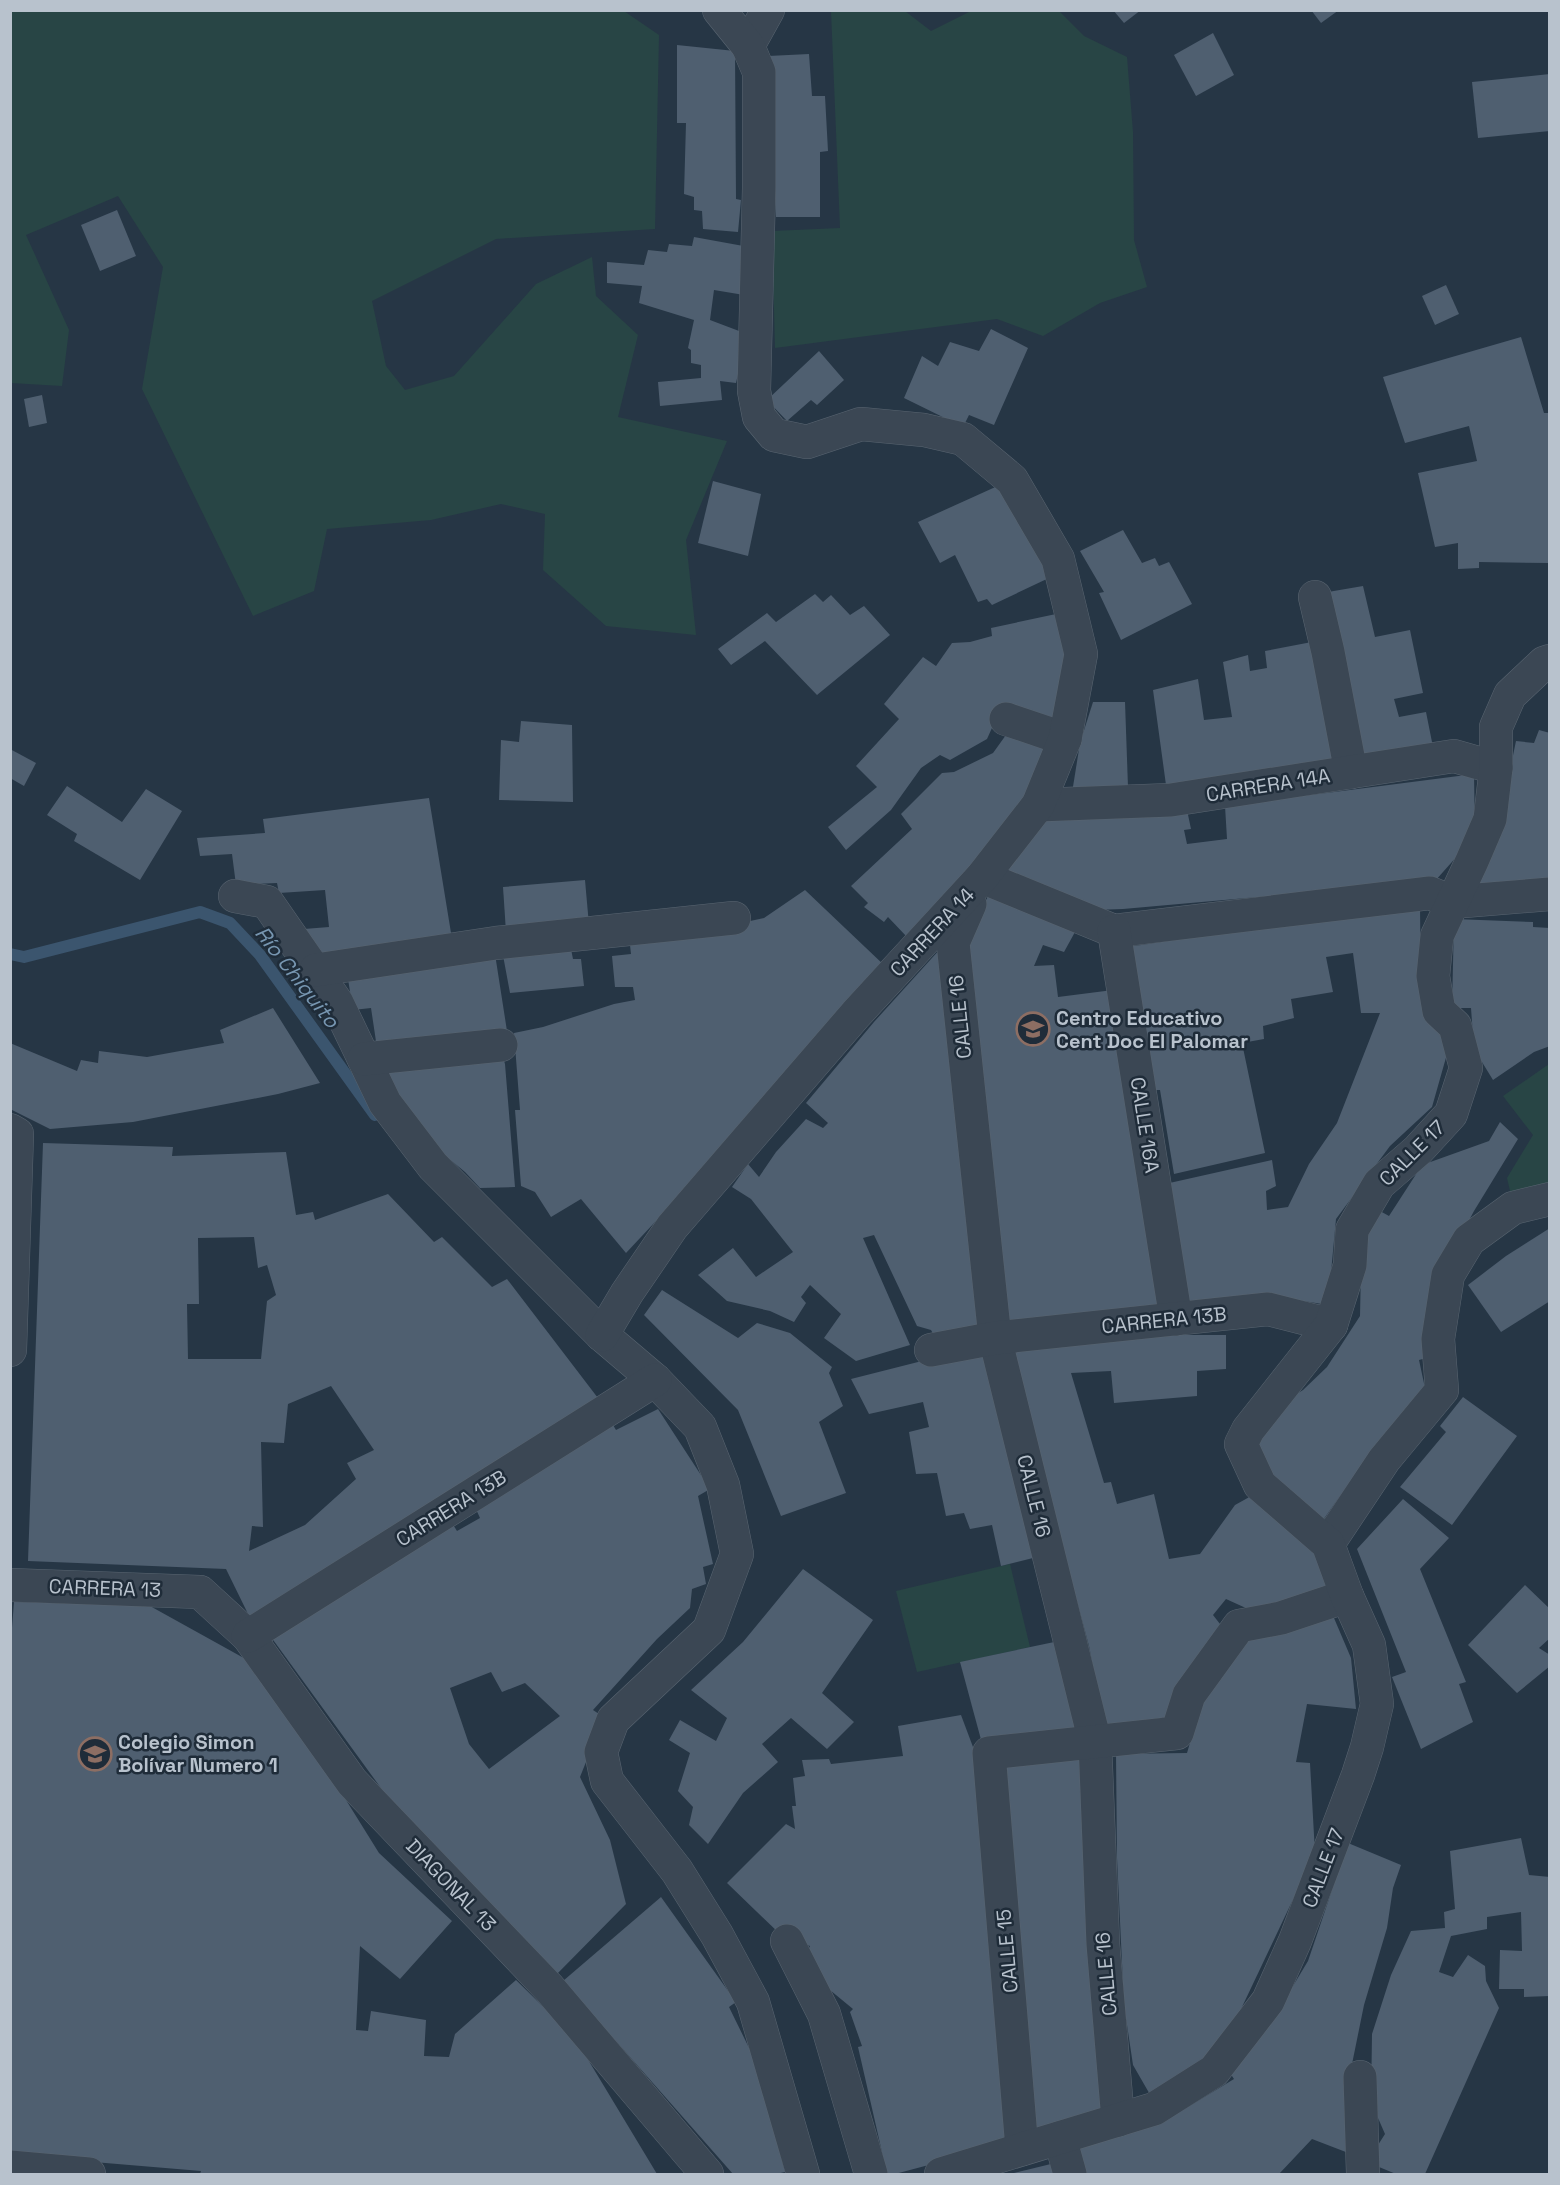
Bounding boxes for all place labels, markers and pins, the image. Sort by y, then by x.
place label: Centro Educativo Cent Doc El Palomar [1056,1005,1248,1054]
school or university icon: Centro Educativo Cent Doc El Palomar [1015,1011,1051,1047]
place label: Colegio Simon Bolívar Numero 1 [118,1729,278,1778]
school or university icon: Colegio Simon Bolívar Numero 1 [77,1736,113,1772]

